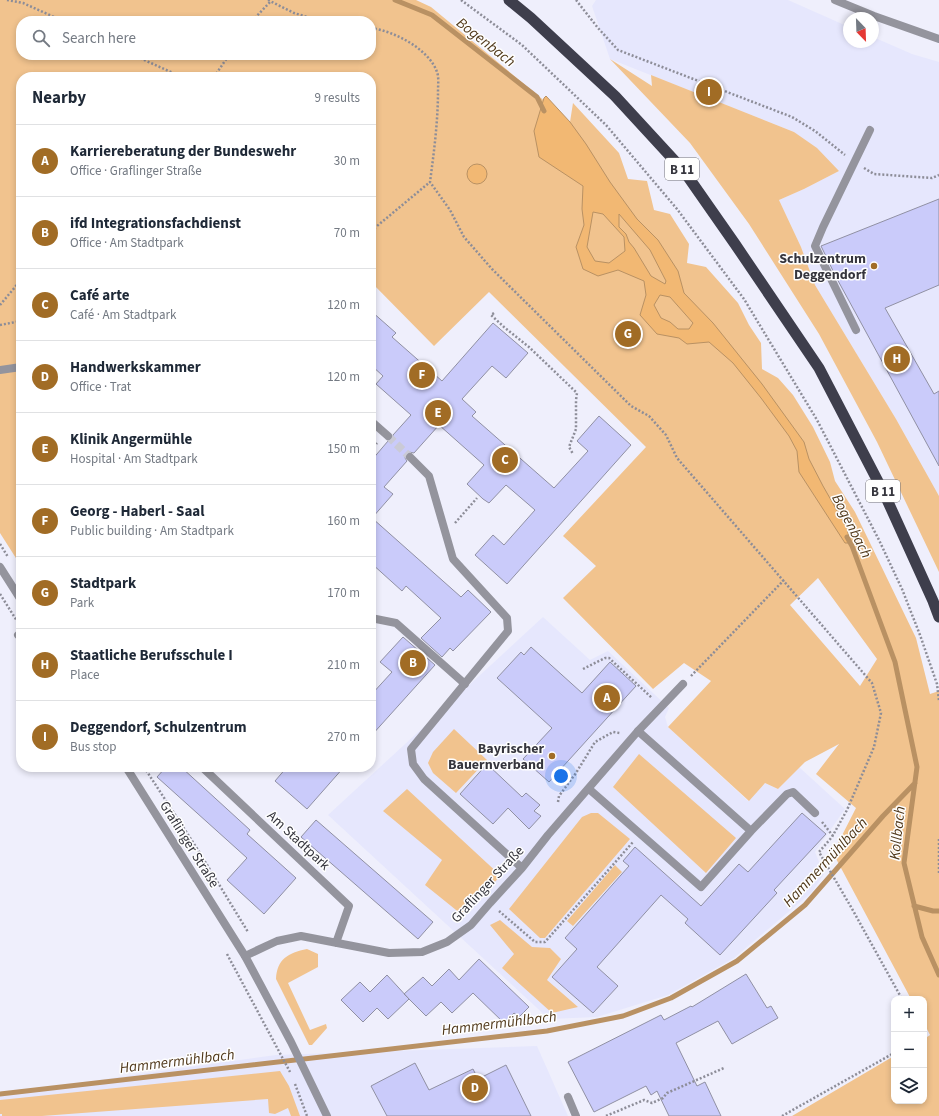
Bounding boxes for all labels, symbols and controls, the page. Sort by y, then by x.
north arrow [843,12,879,48]
water label: Bogenbach [452,13,520,72]
search box [16,16,376,60]
icon: search [30,27,52,49]
text: Search here [62,28,136,49]
pin: I [696,77,722,107]
text: Nearby [32,86,86,110]
text: 9 results [315,89,360,107]
text: Karriereberatung der Bundeswehr [70,141,296,162]
text: A [41,152,49,170]
text: 30 m [334,152,360,170]
road number: B 11 [665,158,699,180]
text: Office · Graflinger Straße [70,162,202,180]
text: ifd Integrationsfachdienst [70,213,241,234]
text: B [41,224,49,242]
text: 70 m [334,224,360,242]
text: Office · Am Stadtpark [70,234,184,252]
place label: Schulzentrum Deggendorf [779,249,867,285]
marker: Schulzentrum Deggendorf [869,261,879,271]
text: Café arte [70,285,130,306]
text: C [41,296,49,314]
text: 120 m [327,296,360,314]
text: Café · Am Stadtpark [70,306,176,324]
pin: G [615,319,641,349]
pin: H [884,344,910,374]
text: Handwerkskammer [70,357,201,378]
pin: F [409,360,435,390]
text: D [41,368,49,386]
text: 120 m [327,368,360,386]
text: Office · Trat [70,378,131,396]
pin: E [425,398,451,428]
text: Klinik Angermühle [70,429,192,450]
text: E [41,440,49,458]
text: 150 m [327,440,360,458]
pin: C [492,445,518,475]
text: Hospital · Am Stadtpark [70,450,198,468]
road number: B 11 [866,480,900,502]
water label: Bogenbach [826,490,877,562]
text: Georg - Haberl - Saal [70,501,205,522]
text: F [42,512,48,530]
text: 160 m [327,512,360,530]
text: Public building · Am Stadtpark [70,522,234,540]
text: Stadtpark [70,573,136,594]
text: G [41,584,49,602]
text: 170 m [327,584,360,602]
text: Park [70,594,94,612]
text: Staatliche Berufsschule I [70,645,233,666]
pin: B [400,648,426,678]
text: H [41,656,49,674]
text: 210 m [327,656,360,674]
text: Place [70,666,99,684]
pin: A [594,683,620,713]
text: Deggendorf, Schulzentrum [70,717,247,738]
text: I [43,728,47,746]
text: 270 m [327,728,360,746]
text: Bus stop [70,738,116,756]
place label: Bayrischer Bauernverband [448,739,544,775]
marker: Bayrischer Bauernverband [547,751,557,761]
your location [551,766,571,786]
street label: Graflinger Straße [154,797,224,892]
water label: Kollbach [884,805,911,861]
street label: Am Stadtpark [262,806,334,875]
water label: Hammermühlbach [778,813,873,912]
street label: Graflinger Straße [447,842,529,928]
map controls [891,996,927,1104]
button: + [891,996,927,1032]
water label: Hammermühlbach [440,1006,558,1041]
button: − [891,1032,927,1068]
water label: Hammermühlbach [118,1044,236,1079]
button: layers [891,1068,927,1104]
pin: D [462,1073,488,1103]

